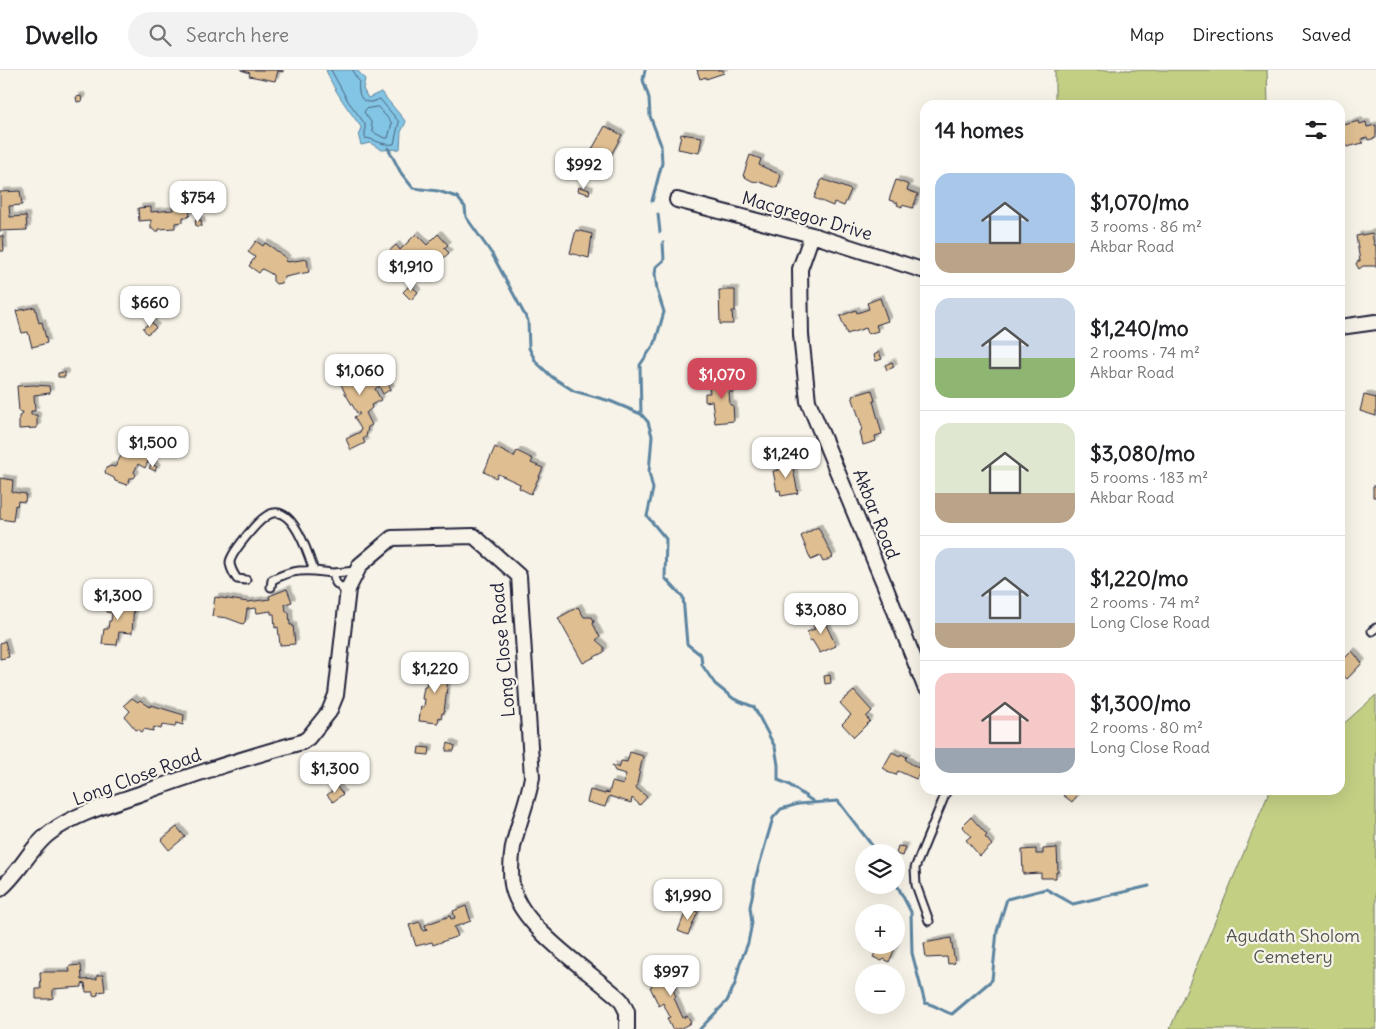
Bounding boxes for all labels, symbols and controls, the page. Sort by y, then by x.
search box [128,12,478,57]
text: Dwello [25,20,98,50]
icon: search [146,21,174,49]
text: Search here [186,23,289,47]
text: Map [1129,23,1164,46]
text: Directions [1192,23,1274,46]
text: Saved [1302,23,1351,46]
icon: filters [1302,116,1330,144]
text: 14 homes [935,117,1024,144]
pin: $992 [554,148,614,190]
text: $992 [566,154,602,174]
pin: $754 [168,180,228,223]
street label: Macgregor Drive [739,186,875,245]
text: $754 [180,187,216,207]
text: $1,070/mo [1090,189,1189,216]
icon: home [975,193,1035,253]
text: 3 rooms · 86 m² [1090,216,1202,236]
text: Akbar Road [1090,236,1174,256]
pin: $1,910 [370,250,452,292]
text: $1,910 [389,256,433,276]
pin: $660 [120,286,180,328]
text: $660 [131,292,169,312]
text: $1,240/mo [1090,315,1189,342]
icon: home [975,318,1035,378]
text: 2 rooms · 74 m² [1090,342,1200,362]
pin: $1,060 [319,354,401,396]
pin: $1,070 [681,358,763,400]
text: $1,060 [336,360,384,380]
text: Akbar Road [1090,362,1174,382]
text: $1,070 [699,364,745,384]
pin: $1,500 [112,426,194,468]
text: $1,500 [129,432,177,452]
pin: $1,240 [745,436,827,479]
text: $3,080/mo [1090,440,1195,467]
text: $1,240 [763,443,809,463]
icon: home [975,443,1035,503]
street label: Akbar Road [848,466,905,562]
text: 5 rooms · 183 m² [1090,467,1208,487]
text: Akbar Road [1090,487,1174,507]
text: $1,220/mo [1090,565,1188,592]
icon: home [975,568,1035,628]
pin: $1,300 [77,578,159,621]
street label: Long Close Road [485,581,520,718]
text: $1,300 [94,585,142,605]
pin: $3,080 [780,592,862,635]
text: 2 rooms · 74 m² [1090,592,1200,612]
text: $3,080 [795,599,847,619]
text: Long Close Road [1090,612,1210,632]
pin: $1,220 [394,652,476,694]
text: $1,220 [412,658,458,678]
text: $1,300/mo [1090,690,1191,717]
icon: home [975,693,1035,753]
text: 2 rooms · 80 m² [1090,717,1203,737]
text: Long Close Road [1090,737,1210,757]
street label: Long Close Road [70,743,204,810]
pin: $1,300 [294,752,376,794]
text: $1,300 [311,758,359,778]
map controls [855,844,905,1014]
button: layers [855,844,905,894]
pin: $1,990 [647,878,729,921]
text: $1,990 [664,885,712,905]
button: + [855,904,905,954]
park label: Agudath Sholom Cemetery [1226,924,1360,968]
pin: $997 [641,954,701,997]
text: $997 [653,961,689,981]
button: − [855,964,905,1014]

